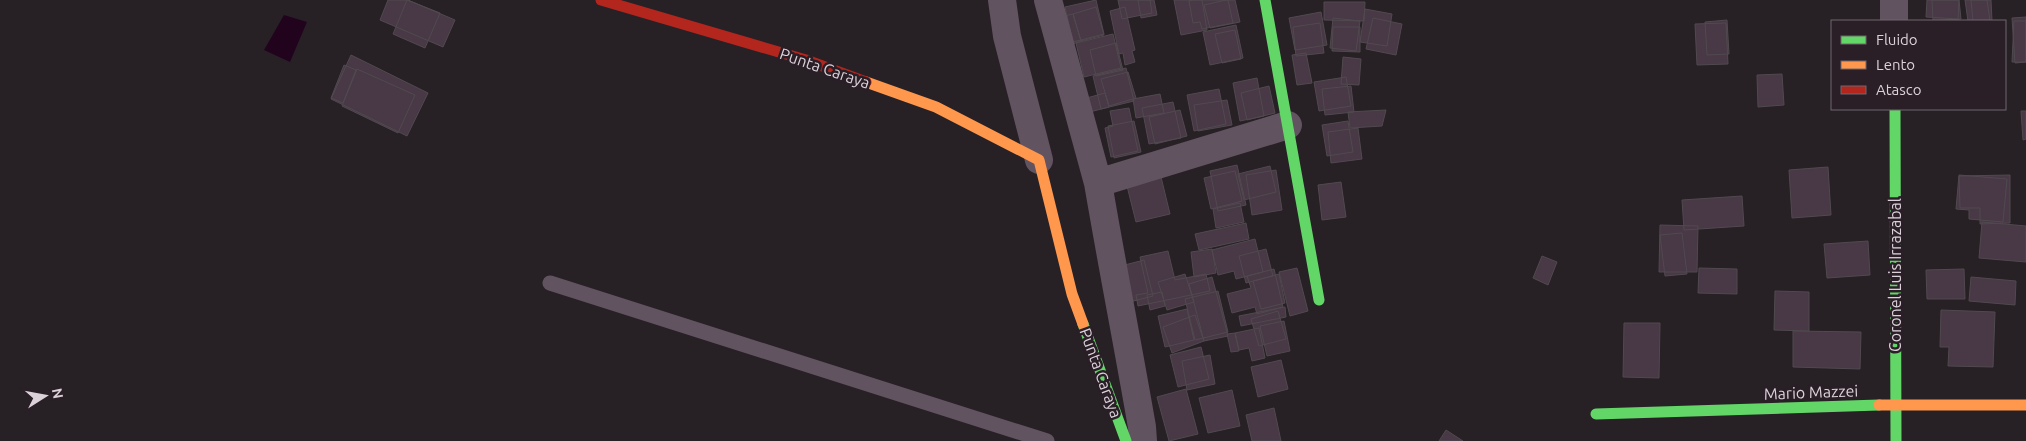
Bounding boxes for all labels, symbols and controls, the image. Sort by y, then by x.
legend [1831,20,2006,110]
text: Fluido [1876,31,1918,48]
street label: Punta Caraya [778,44,872,92]
text: Lento [1876,56,1915,73]
text: Atasco [1876,81,1922,98]
street label: Coronel Luis Irrazabal [1886,198,1904,352]
street label: Punta Caraya [1076,326,1126,420]
north arrow [20,371,70,421]
street label: Mario Mazzei [1763,381,1859,403]
text: N [49,387,67,400]

